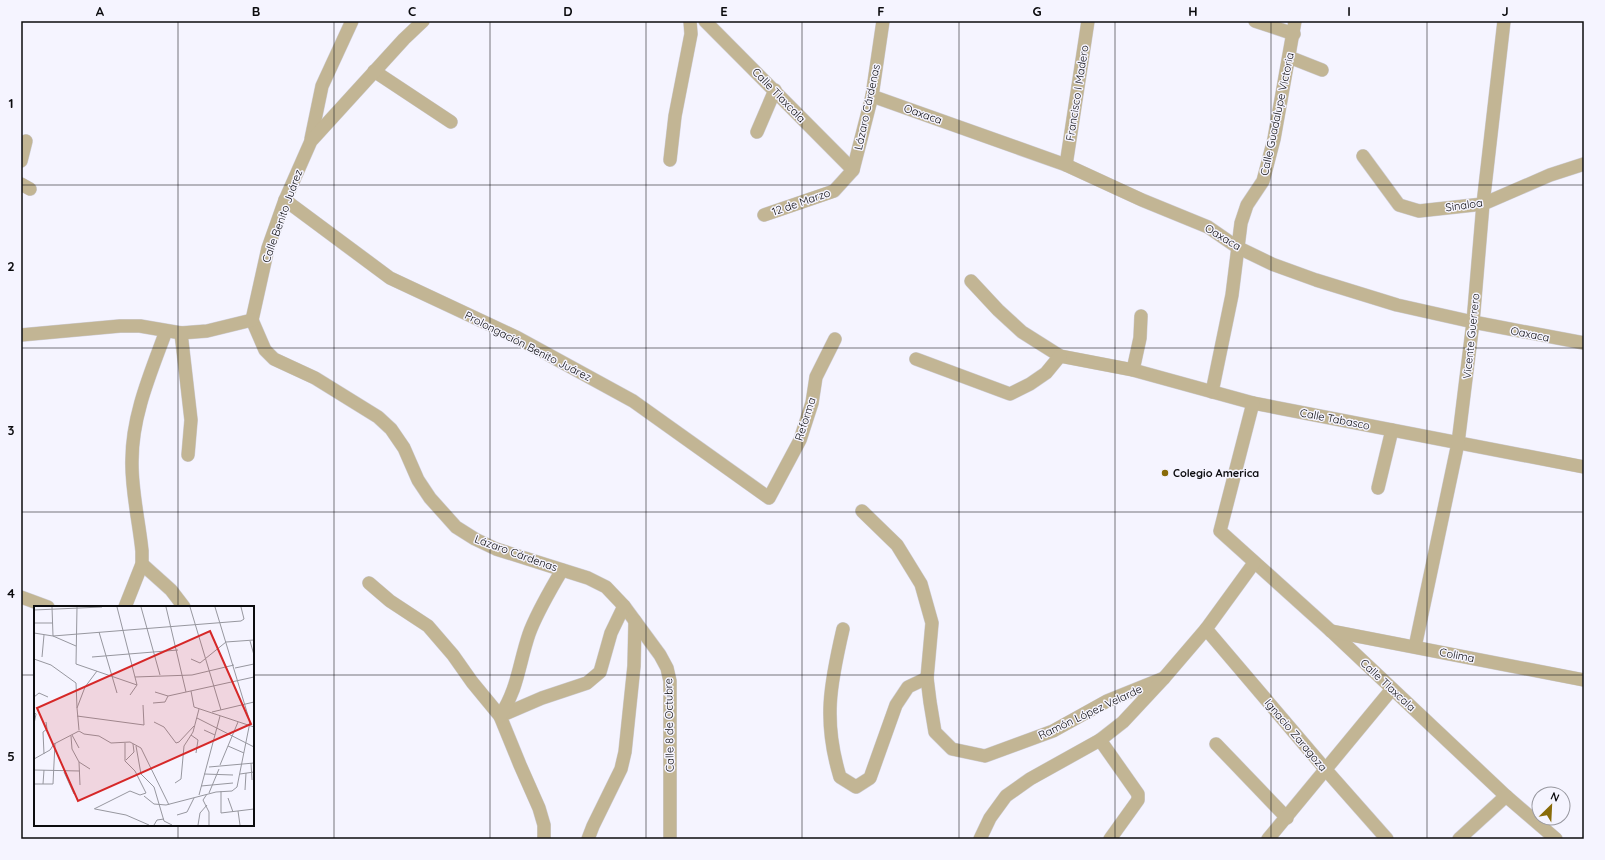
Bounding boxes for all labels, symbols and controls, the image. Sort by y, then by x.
text: A [96,3,105,19]
text: B [252,3,260,19]
text: C [408,3,416,19]
text: D [563,3,573,19]
text: E [720,3,728,19]
text: F [877,3,885,19]
text: G [1032,3,1042,19]
text: H [1188,3,1198,19]
text: I [1347,3,1351,19]
text: J [1501,3,1509,19]
street label: Francisco I Madero [1063,44,1092,142]
street label: Calle Guadalupe Victoria [1257,51,1297,177]
street label: Lázaro Cárdenas [851,63,883,151]
street label: Calle Tlaxcala [749,65,809,125]
text: 1 [8,95,14,111]
street label: Oaxaca [902,101,944,127]
street label: Calle Benito Juárez [259,168,305,264]
street label: 12 de Marzo [770,185,832,219]
street label: Sinaloa [1445,195,1483,215]
street label: Oaxaca [1202,221,1244,253]
text: 2 [7,258,15,274]
street label: Vicente Guerrero [1460,292,1482,380]
street label: Prolongación Benito Juárez [462,308,594,384]
street label: Oaxaca [1509,323,1551,345]
street label: Reforma [791,396,819,442]
street label: Calle Tabasco [1299,405,1372,433]
text: 3 [8,422,15,438]
place label: Colegio America [1173,466,1259,480]
marker: Colegio America [1160,468,1170,478]
street label: Lázaro Cárdenas [473,532,559,574]
text: 4 [7,585,15,601]
inset map [34,606,254,826]
street label: Colima [1438,645,1476,665]
street label: Calle Tlaxcala [1357,656,1419,714]
street label: Calle 8 de Octubre [661,678,677,772]
street label: Ramón López Velarde [1036,682,1144,742]
street label: Ignacio Zaragoza [1262,696,1330,774]
text: 5 [7,748,15,764]
north arrow [1531,786,1571,826]
text: N [1549,789,1562,805]

